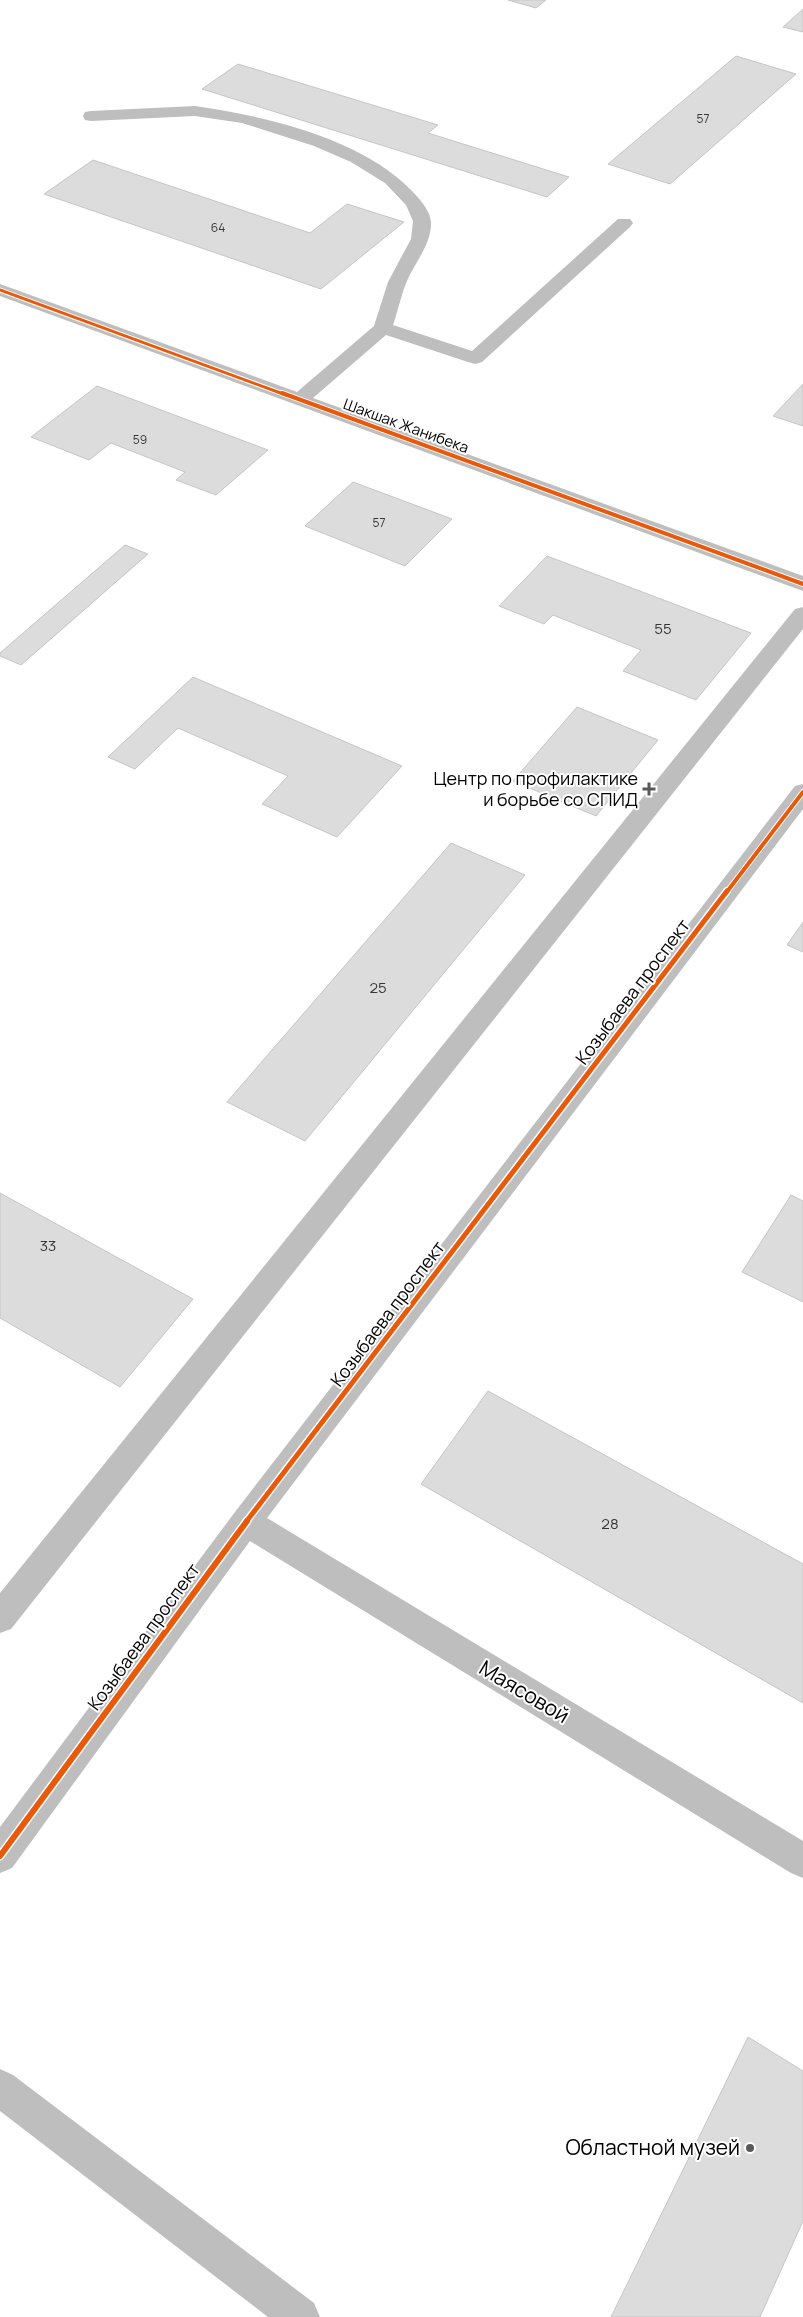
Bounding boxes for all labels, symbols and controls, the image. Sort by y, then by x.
house number: 57 [697,110,709,127]
house number: 64 [211,219,225,236]
street label: Шакшак Жанибека [341,393,472,458]
house number: 59 [133,431,147,448]
house number: 57 [373,514,385,531]
house number: 55 [654,618,672,639]
place label: Центр по профилактике и борьбе со СПИД [434,766,638,811]
marker: Центр по профилактике и борьбе со СПИД [642,782,656,796]
street label: Козыбаева проспект [570,914,695,1069]
house number: 25 [369,977,387,998]
house number: 33 [40,1235,56,1256]
street label: Козыбаева проспект [325,1236,450,1391]
house number: 28 [601,1513,619,1534]
street label: Козыбаева проспект [82,1558,205,1715]
street label: Маясовой [474,1653,575,1729]
place label: Областной музей [565,2133,740,2161]
marker: Областной музей [744,2142,756,2154]

